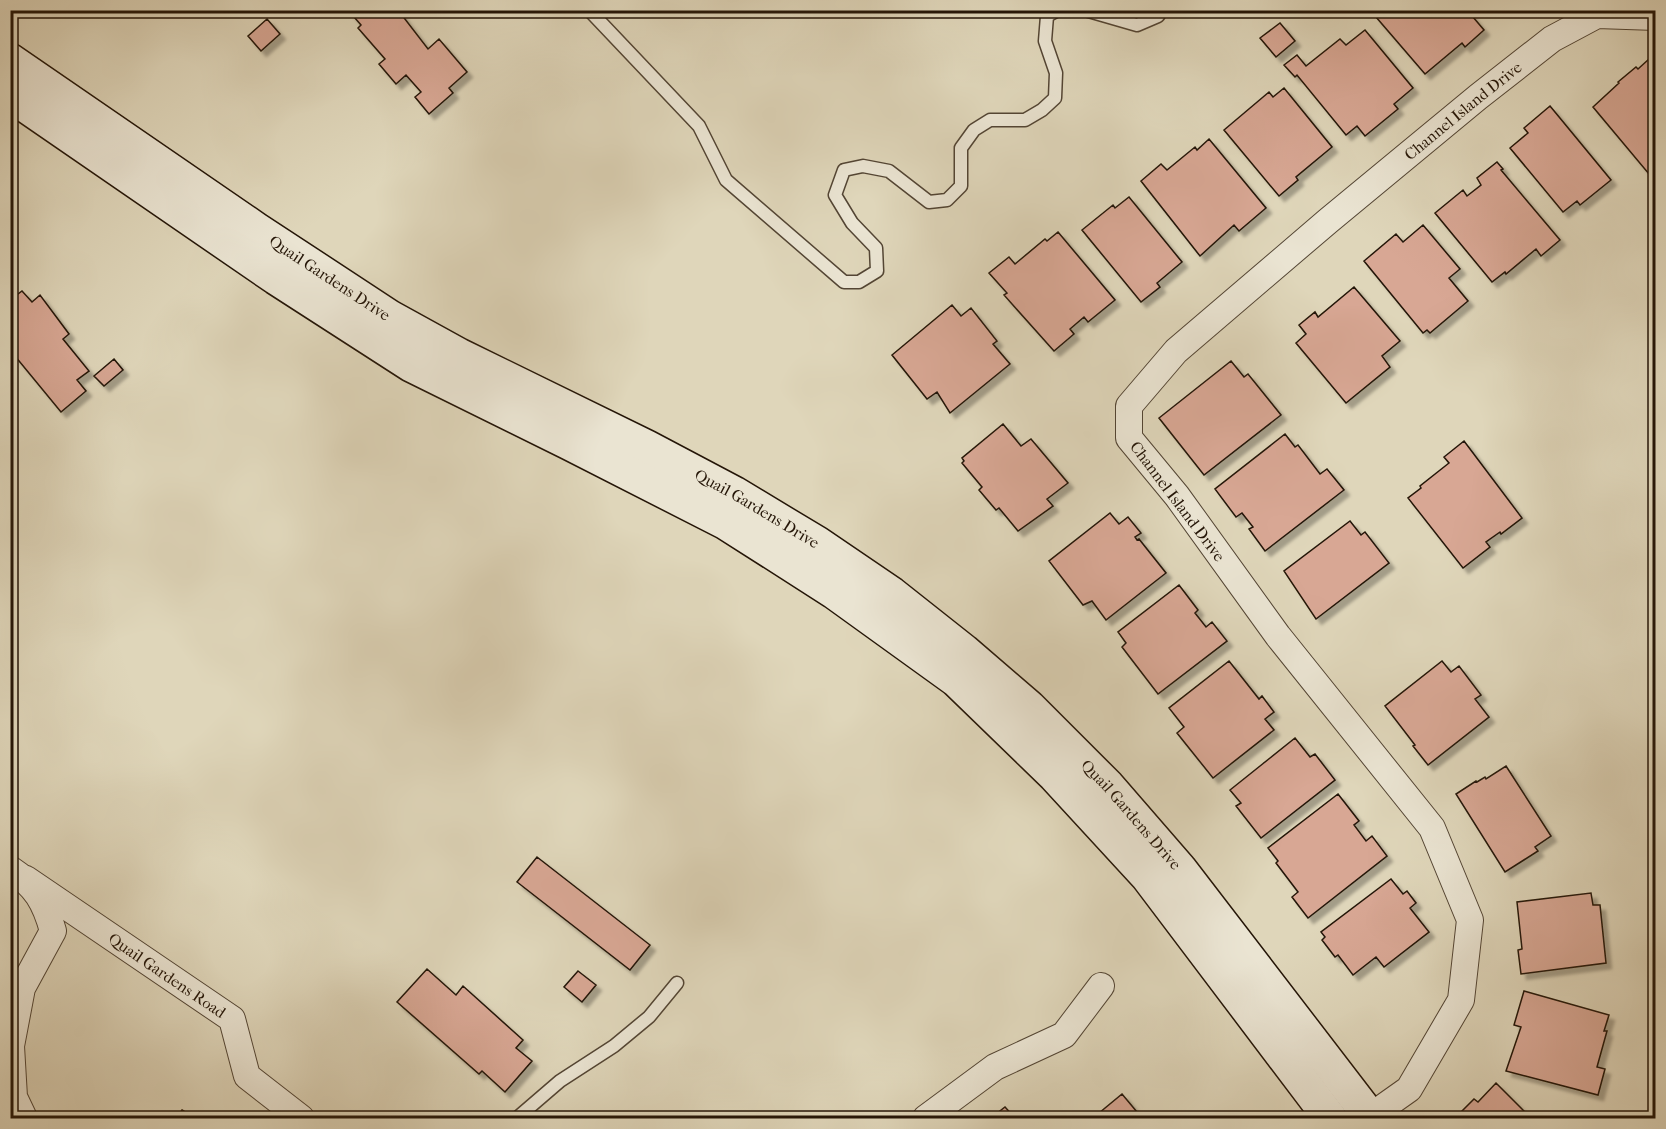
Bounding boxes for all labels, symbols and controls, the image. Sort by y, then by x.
street label: Channel Island Drive [1400,57,1526,164]
street label: Quail Gardens Drive [266,231,394,325]
street label: Channel Island Drive [1126,437,1229,565]
street label: Quail Gardens Drive [691,465,823,552]
street label: Quail Gardens Drive [1077,756,1185,874]
street label: Quail Gardens Road [105,929,230,1022]

